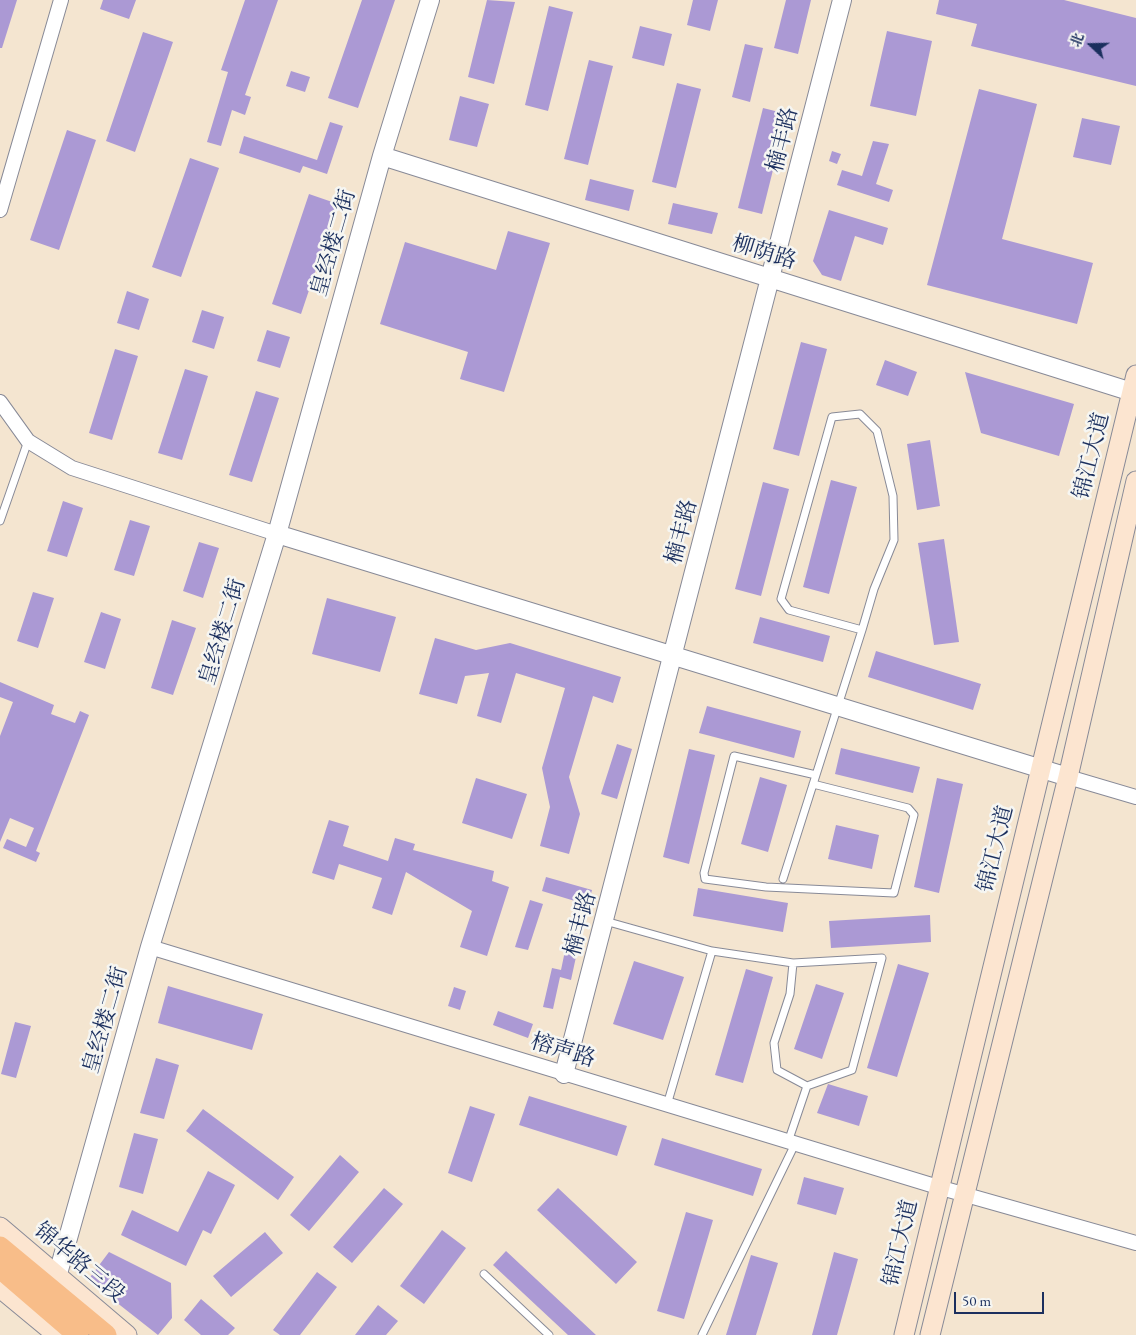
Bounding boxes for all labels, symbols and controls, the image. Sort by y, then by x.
north arrow [1066,20,1116,70]
text: 北 [1066,30,1088,49]
street label: 楠丰路 [762,105,804,175]
street label: 皇经楼二街 [306,186,362,300]
street label: 柳荫路 [729,231,799,275]
street label: 锦江大道 [1069,410,1115,502]
street label: 楠丰路 [661,497,703,567]
street label: 皇经楼二街 [194,576,252,688]
street label: 锦江大道 [973,803,1019,895]
street label: 楠丰路 [560,889,602,959]
street label: 皇经楼二街 [78,963,134,1077]
street label: 榕声路 [528,1029,598,1073]
street label: 锦江大道 [878,1197,924,1289]
street label: 锦华路三段 [28,1218,130,1308]
scale bar [956,1282,1046,1314]
text: 50 m [962,1291,991,1310]

